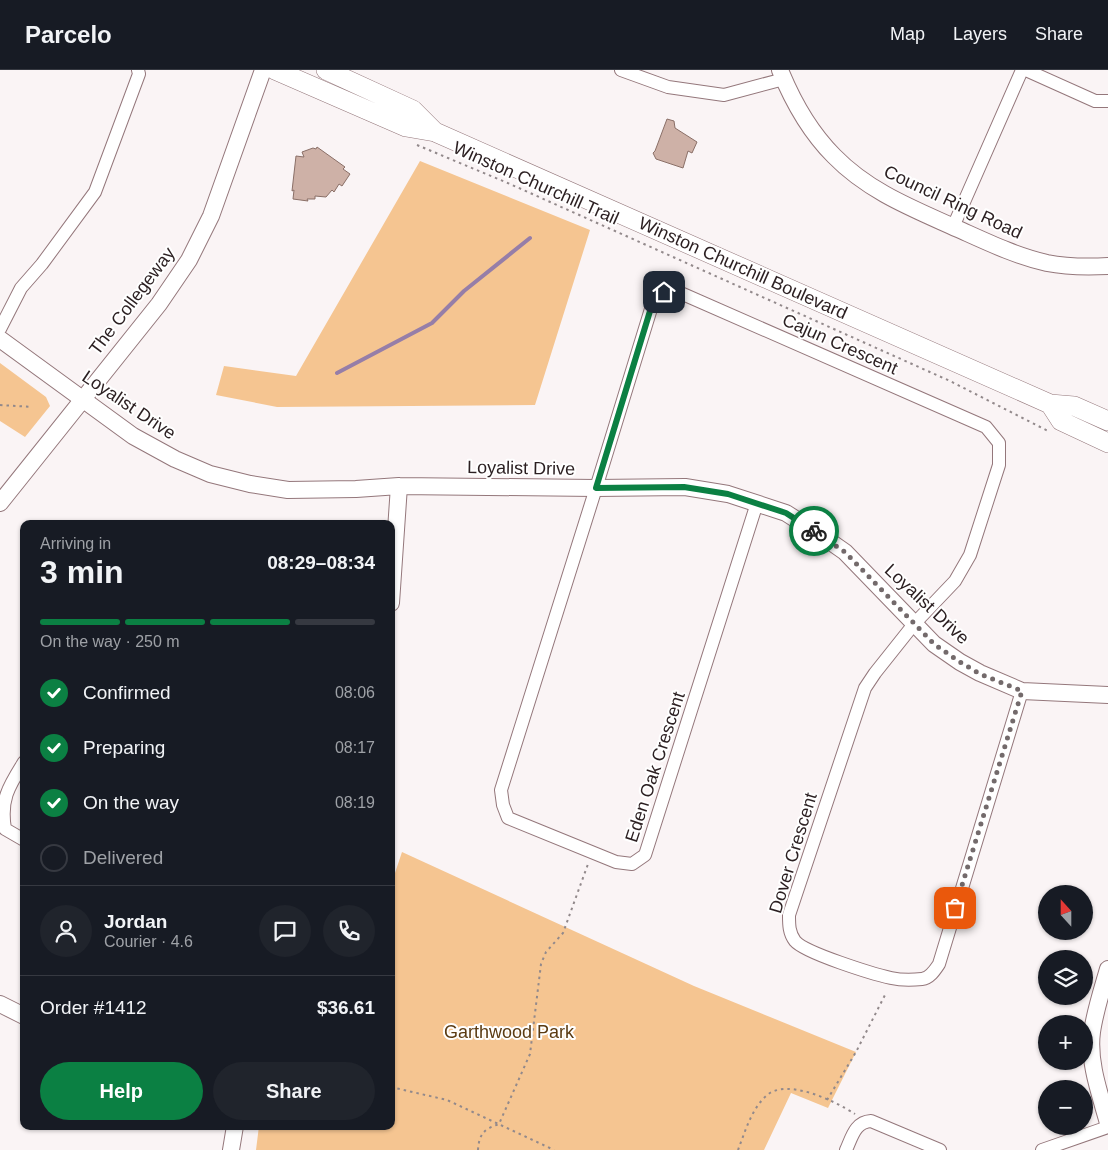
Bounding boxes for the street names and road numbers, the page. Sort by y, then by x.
street label: Winston Churchill Trail [450,137,622,229]
street label: Council Ring Road [881,161,1025,243]
street label: Winston Churchill Boulevard [636,213,850,323]
street label: The Collegeway [85,243,179,359]
street label: Cajun Crescent [779,310,901,378]
street label: Loyalist Drive [79,367,179,443]
street label: Loyalist Drive [467,457,575,479]
street label: Loyalist Drive [881,560,973,648]
street label: Eden Oak Crescent [621,689,689,845]
street label: Dover Crescent [765,790,821,916]

